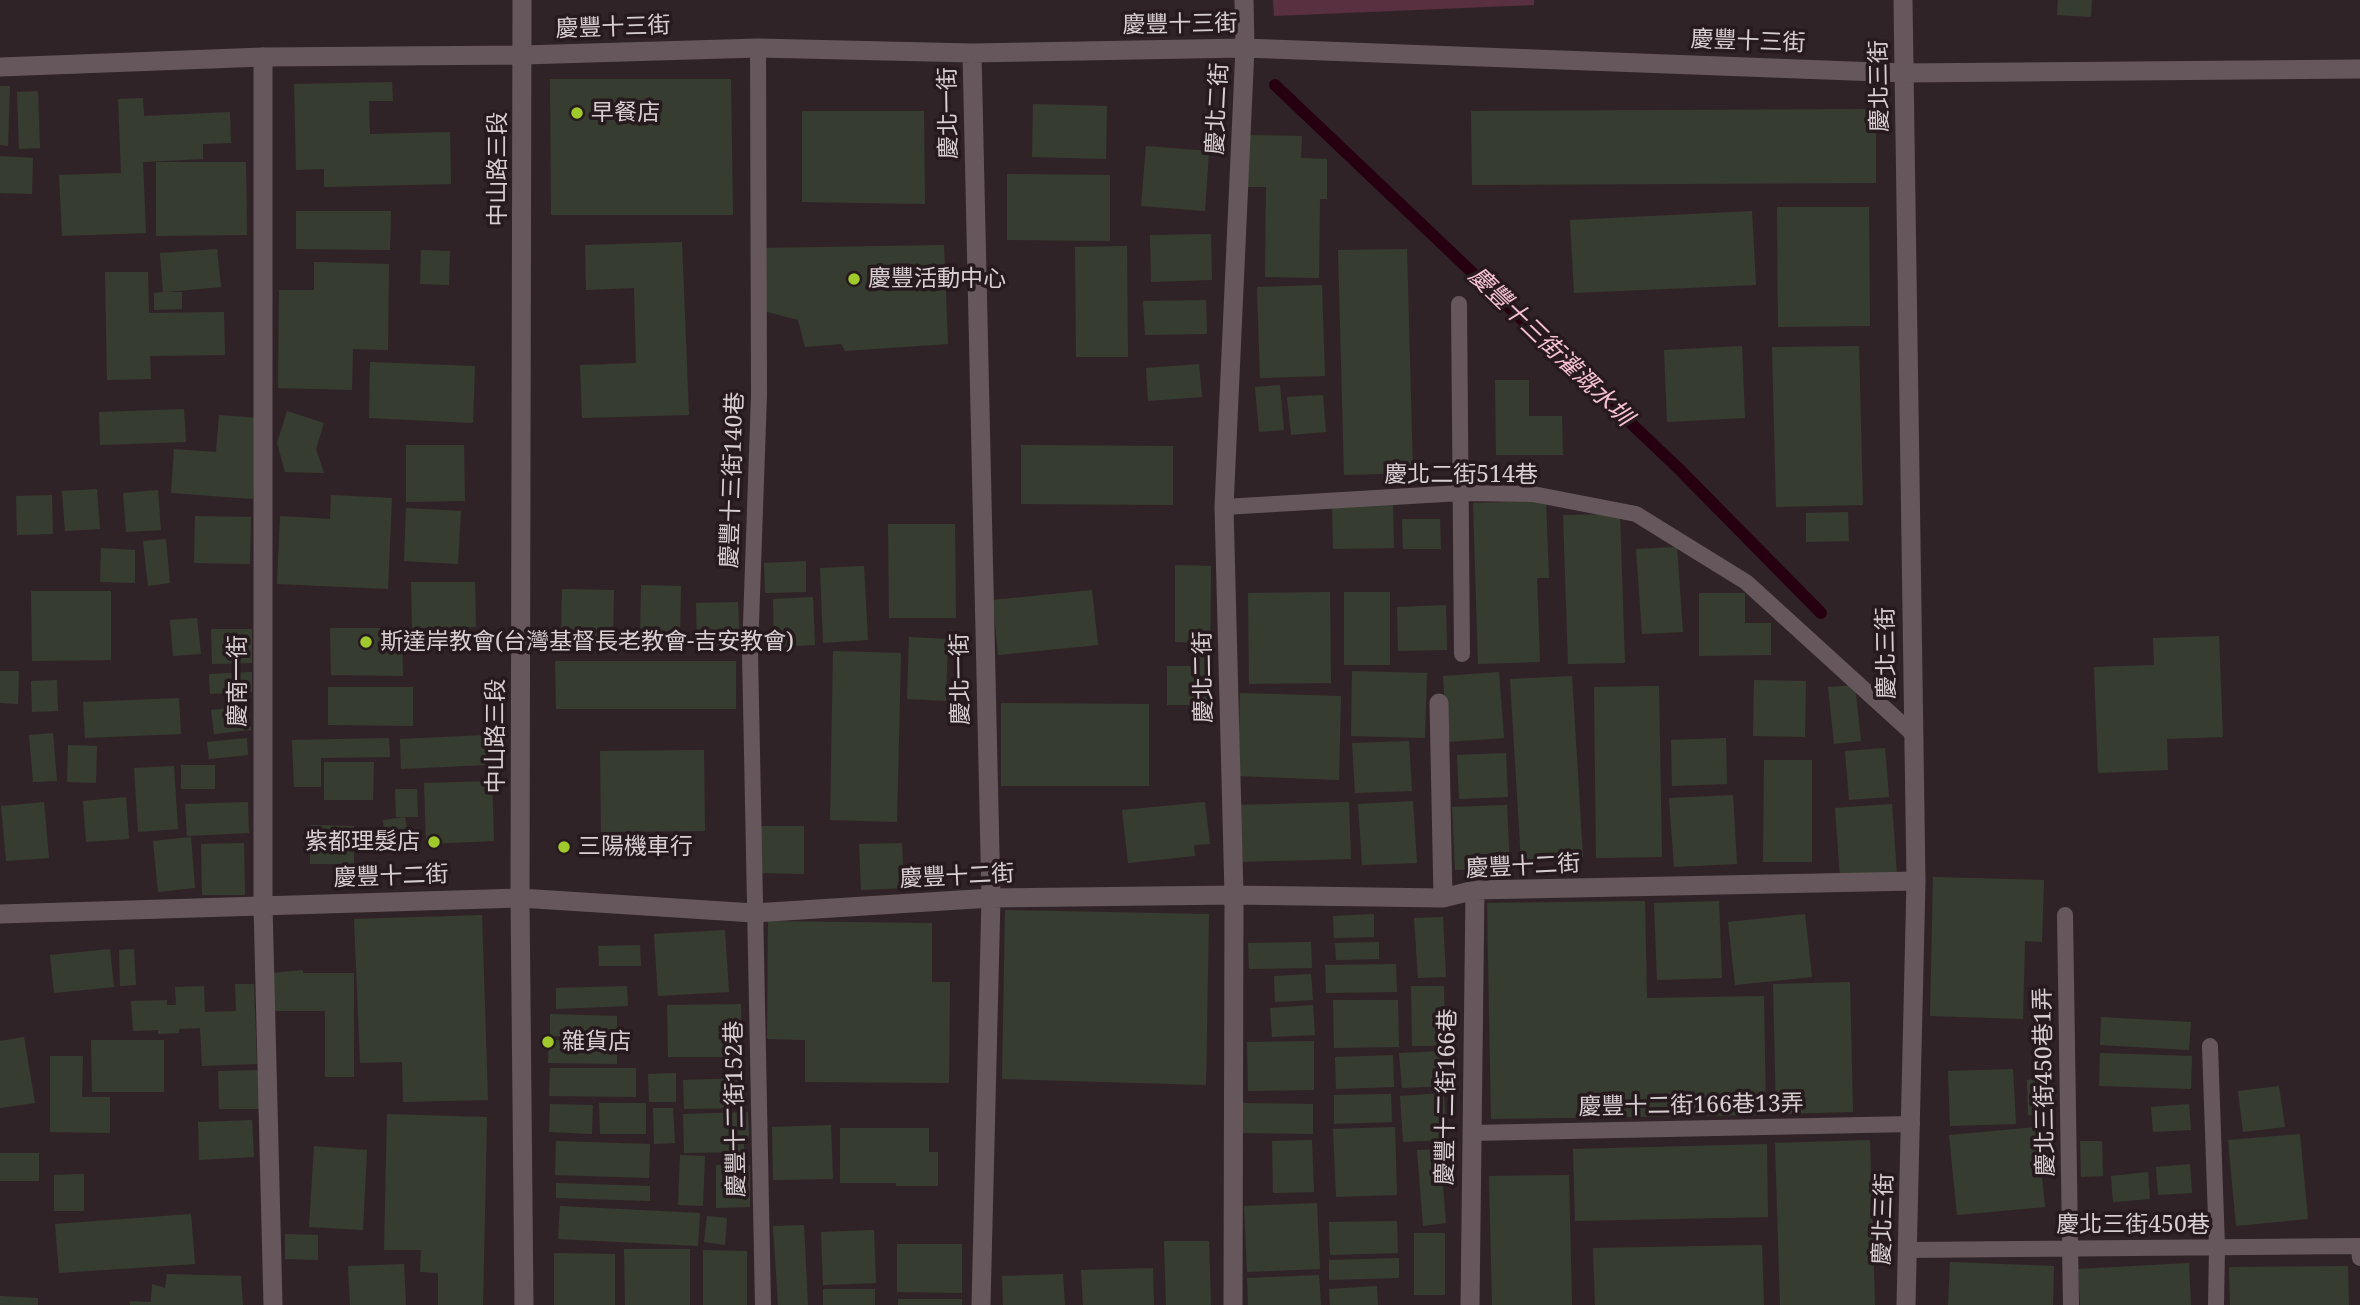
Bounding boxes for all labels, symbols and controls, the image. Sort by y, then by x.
street label: 慶豐十三街 [1122,10,1238,40]
street label: 慶豐十三街 [555,12,671,44]
street label: 慶豐十三街 [1690,26,1806,58]
street label: 慶北三街 [1865,40,1895,132]
street label: 慶北二街 [1202,62,1234,156]
street label: 慶北一街 [934,67,964,159]
place label: 早餐店 [591,99,660,127]
marker: 早餐店 [569,105,585,121]
street label: 中山路三段 [484,112,512,226]
water label: 慶豐十三街灌溉水圳 [1462,262,1638,432]
place label: 慶豐活動中心 [868,265,1006,293]
marker: 慶豐活動中心 [846,271,862,287]
street label: 慶豐十三街140巷 [716,391,750,569]
street label: 慶北二街514巷 [1384,461,1538,489]
street label: 慶北三街 [1872,607,1902,699]
place label: 斯達岸教會(台灣基督長老教會-吉安教會) [380,628,794,656]
street label: 慶北二街 [1189,631,1219,723]
street label: 慶北一街 [946,633,976,725]
marker: 斯達岸教會(台灣基督長老教會-吉安教會) [358,634,374,650]
street label: 慶南一街 [224,635,252,727]
street label: 中山路三段 [482,679,510,793]
place label: 紫都理髮店 [305,828,420,856]
place label: 三陽機車行 [578,833,693,861]
marker: 紫都理髮店 [426,834,442,850]
marker: 三陽機車行 [556,839,572,855]
street label: 慶豐十二街 [1465,850,1581,884]
street label: 慶豐十二街 [899,860,1015,894]
street label: 慶豐十二街 [333,861,449,893]
street label: 慶北三街450巷1弄 [2030,987,2060,1177]
street label: 慶豐十二街166巷 [1432,1008,1462,1186]
street label: 慶豐十二街152巷 [721,1020,751,1198]
place label: 雜貨店 [562,1028,631,1056]
marker: 雜貨店 [540,1034,556,1050]
street label: 慶豐十二街166巷13弄 [1578,1090,1804,1122]
street label: 慶北三街 [1869,1173,1899,1265]
street label: 慶北三街450巷 [2056,1211,2210,1239]

